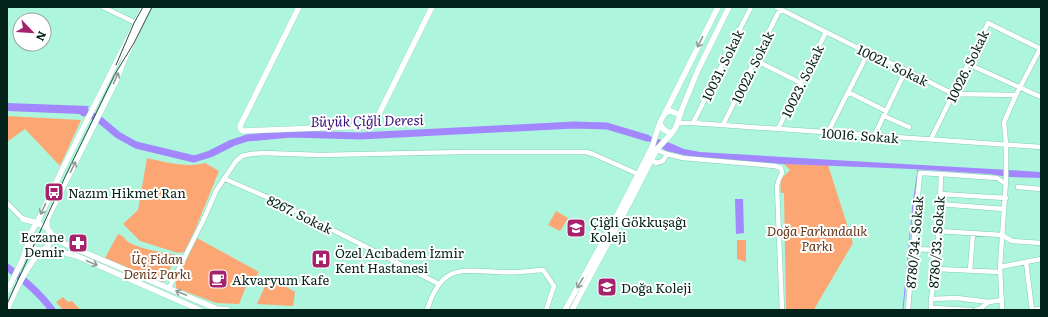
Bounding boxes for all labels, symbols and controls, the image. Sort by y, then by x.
north arrow [12,12,52,52]
street label: 10031. Sokak [696,25,748,104]
street label: 10026. Sokak [941,25,993,106]
street label: 10022. Sokak [726,27,778,106]
text: N [33,29,51,44]
one-way arrow [696,36,704,48]
street label: 10023. Sokak [776,40,828,121]
street label: 10021. Sokak [854,40,933,91]
one-way arrow [113,72,121,84]
water label: Büyük Çiğli Deresi [310,109,425,131]
street label: 10016. Sokak [821,123,900,147]
one-way arrow [70,161,77,173]
bus stop icon: Nazım Hikmet Ran [43,181,65,203]
place label: Nazım Hikmet Ran [68,183,186,202]
street label: 8267. Sokak [264,190,337,239]
street label: 8780/34. Sokak [900,194,928,289]
street label: 8780/33. Sokak [923,194,949,289]
one-way arrow [39,203,46,215]
place label: Çiĝli Gökkuşaĝı Koleji [590,212,687,246]
school or university icon: Çiĝli Gökkuşaĝı Koleji [565,217,587,239]
park label: Doğa Farkındalık Parkı [767,221,868,255]
place label: Eczane Demir [21,227,65,261]
pharmacy icon: Eczane Demir [67,232,89,254]
place label: Özel Acıbadem İzmir Kent Hastanesi [335,243,465,277]
hospital icon: Özel Acıbadem İzmir Kent Hastanesi [310,248,332,270]
park label: Üç Fidan Deniz Parkı [123,249,191,283]
one-way arrow [86,260,98,267]
cafe icon: Akvaryum Kafe [207,268,229,290]
place label: Akvaryum Kafe [232,270,329,289]
school or university icon: Doğa Koleji [596,276,618,298]
one-way arrow [576,277,584,289]
place label: Doğa Koleji [621,278,692,297]
one-way arrow [176,289,188,297]

